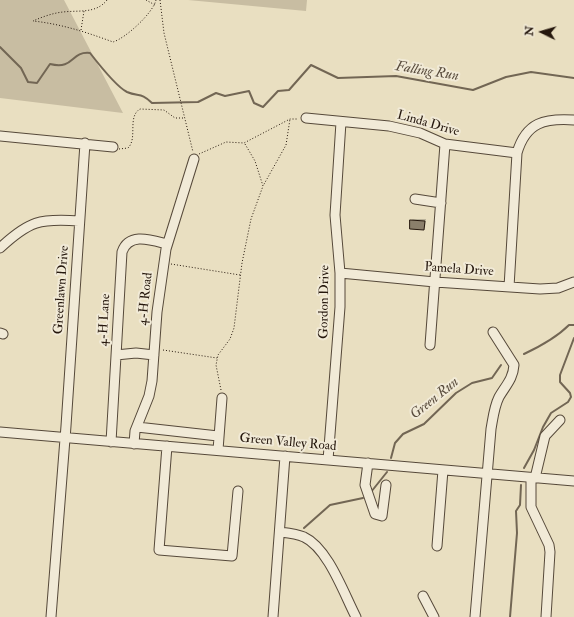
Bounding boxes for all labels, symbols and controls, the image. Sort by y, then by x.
north arrow [522,12,562,52]
text: N [523,25,536,36]
water label: Falling Run [394,59,460,85]
street label: Linda Drive [395,108,461,140]
street label: Greenlawn Drive [51,245,73,335]
street label: Pamela Drive [424,260,494,280]
street label: Gordon Drive [317,265,333,339]
street label: 4-H Road [135,272,157,326]
street label: 4-H Lane [96,293,114,347]
water label: Green Run [407,374,463,424]
street label: Green Valley Road [239,431,337,455]

